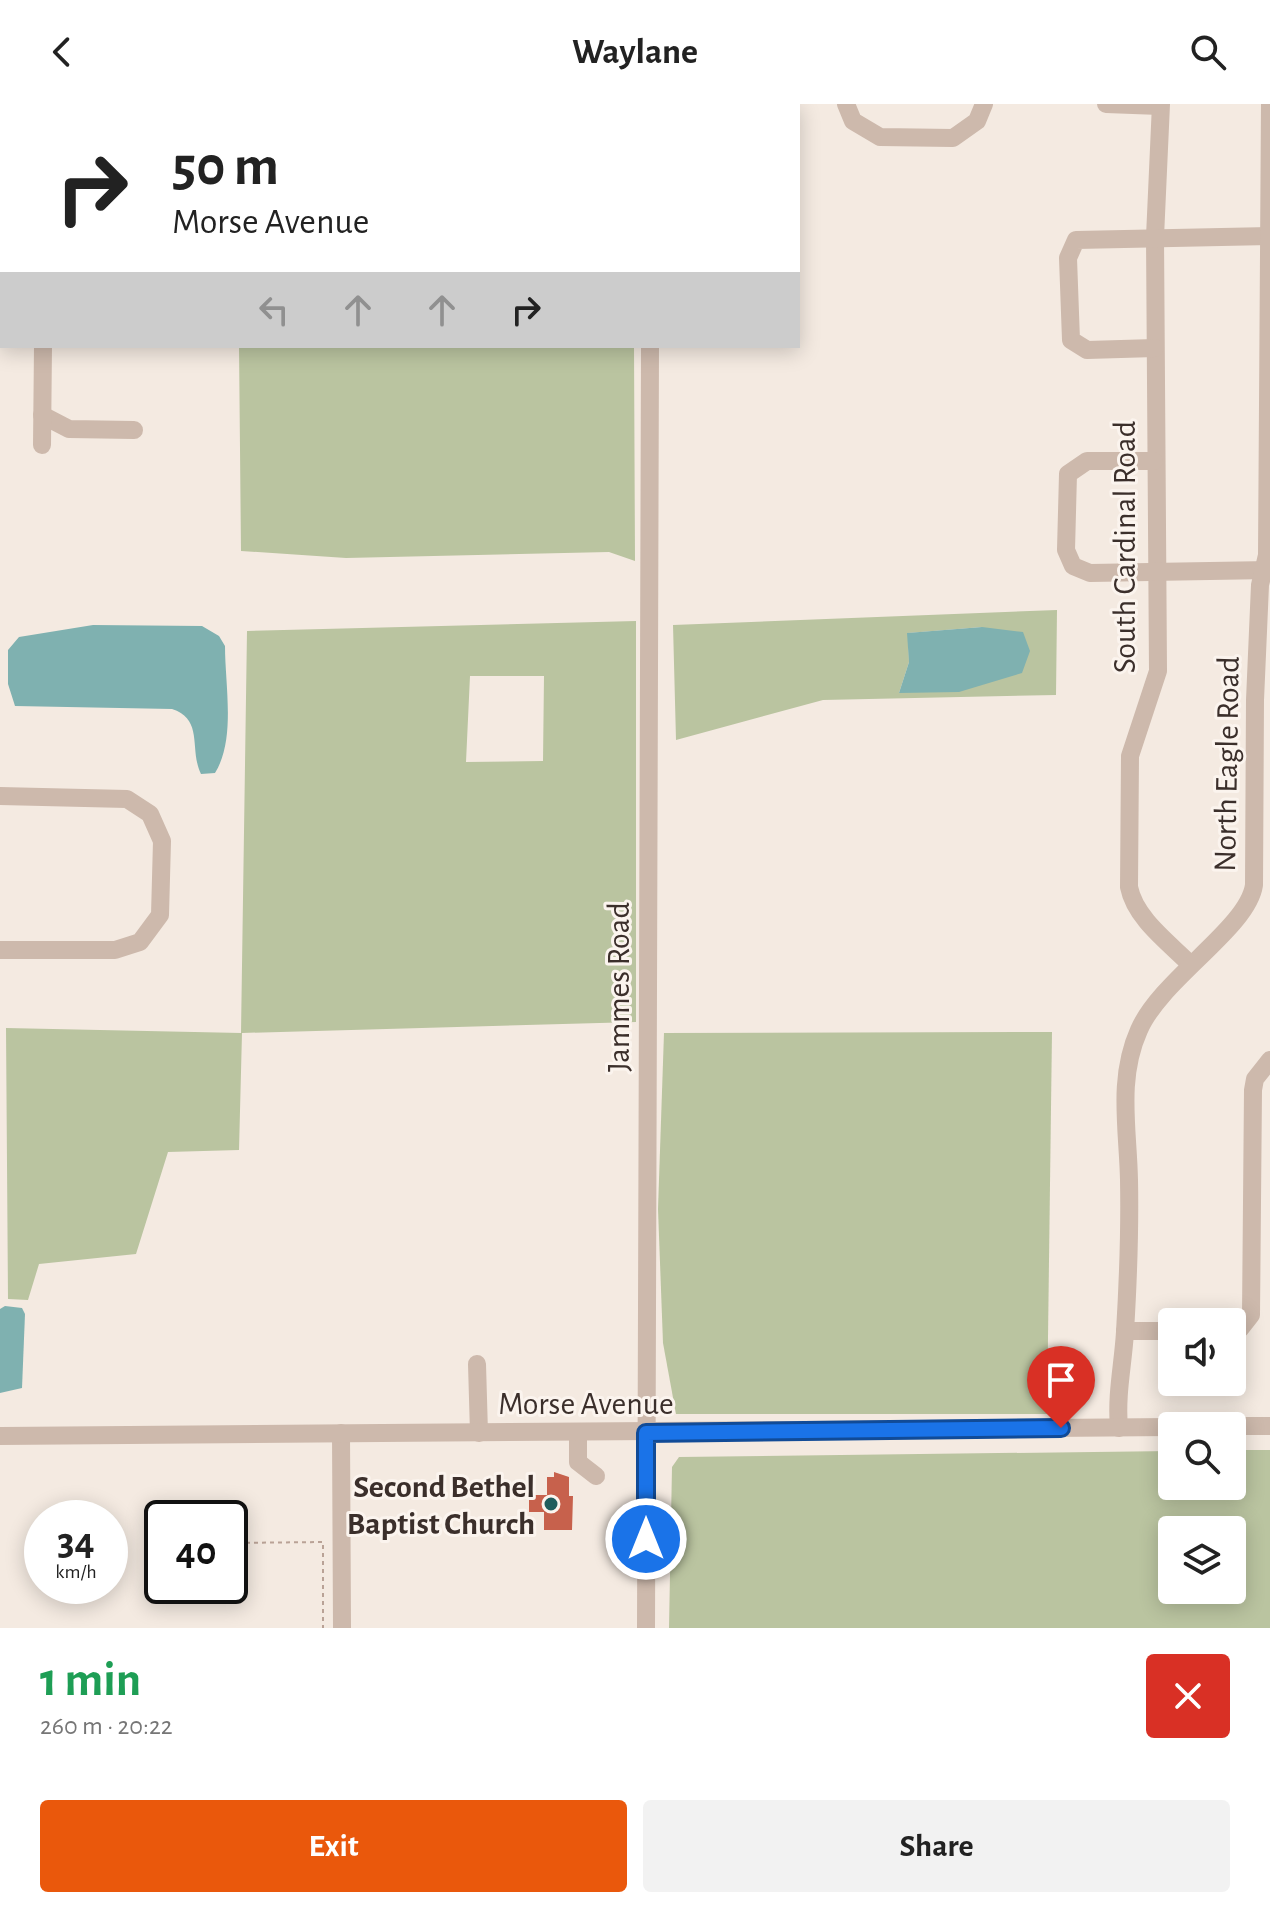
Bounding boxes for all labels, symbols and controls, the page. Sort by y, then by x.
icon: back [40,30,84,74]
icon: search [1186,30,1230,74]
text: Waylane [572,34,698,70]
icon: right [40,136,144,240]
text: 50 m [172,139,279,195]
text: Morse Avenue [172,204,369,240]
icon: left [252,288,296,332]
icon: ahead [336,288,380,332]
icon: ahead [420,288,464,332]
icon: right [504,288,548,332]
street label: South Cardinal Road [1109,421,1141,673]
street label: North Eagle Road [1209,656,1245,872]
street label: Jammes Road [603,902,635,1072]
map controls [1158,1308,1246,1604]
button: sound [1158,1308,1246,1396]
pin [1027,1346,1095,1428]
icon: arrive [1039,1358,1083,1402]
street label: Morse Avenue [498,1388,674,1420]
button: search [1158,1412,1246,1500]
place label: Second Bethel Baptist Church [347,1471,535,1540]
marker: Second Bethel Baptist Church [542,1495,560,1513]
position arrow [604,1497,688,1581]
speed limit sign: 40 [144,1500,248,1604]
button: layers [1158,1516,1246,1604]
text: 34 [57,1522,95,1562]
text: km/h [55,1562,97,1582]
button: close [1146,1654,1230,1738]
text: 1 min [40,1657,141,1705]
text: 260 m · 20:22 [40,1713,173,1739]
button: Exit [40,1800,627,1892]
button: Share [643,1800,1230,1892]

